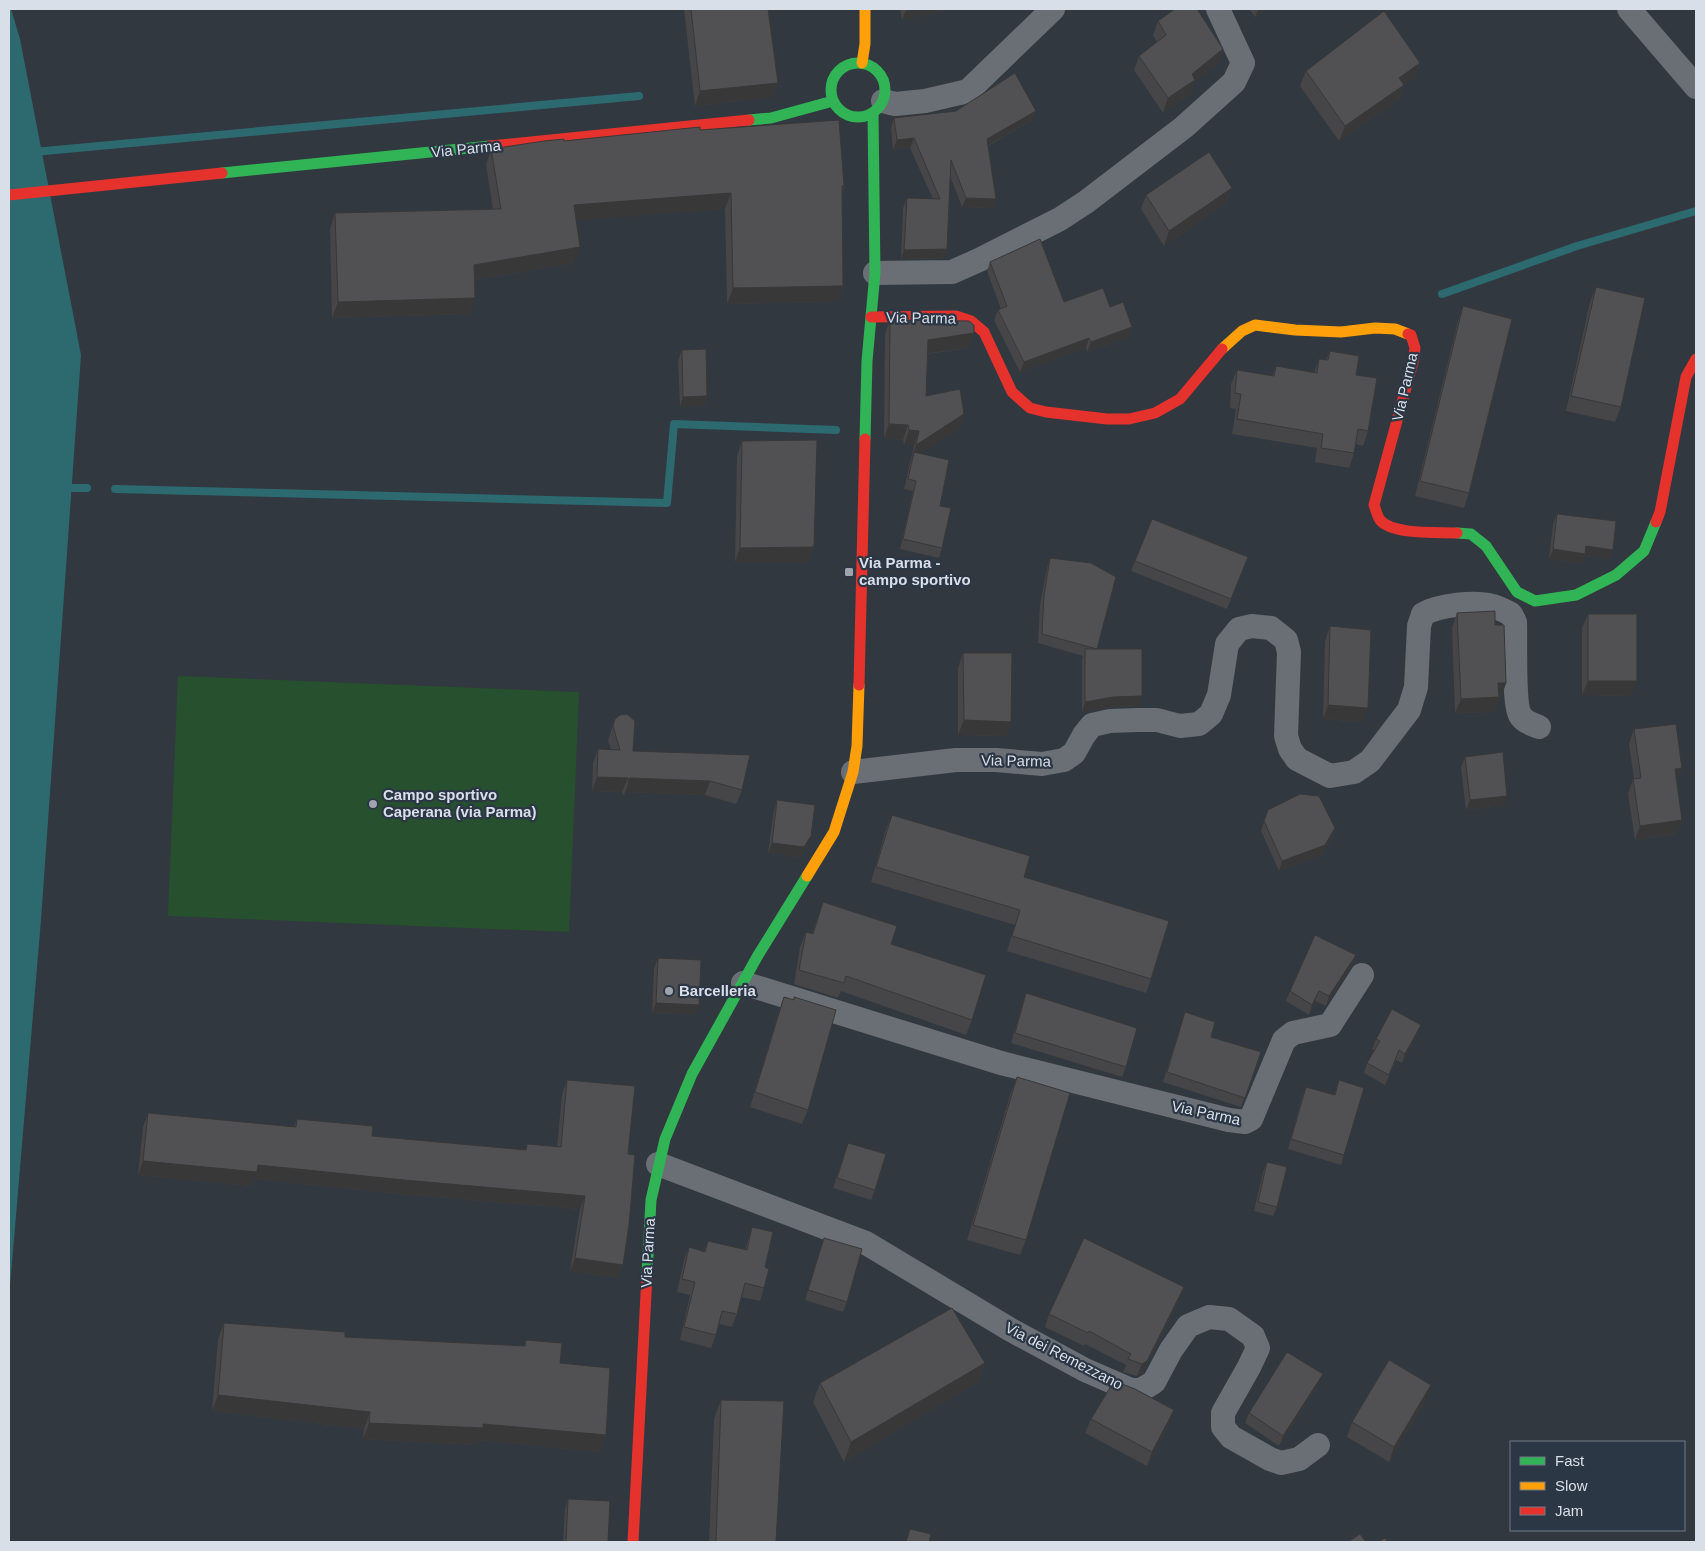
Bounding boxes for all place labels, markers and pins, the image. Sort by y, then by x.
place label: Via Parma - campo sportivo [859,554,971,588]
marker: Via Parma - campo sportivo [843,566,855,578]
place label: Campo sportivo Caperana (via Parma) [383,786,536,820]
marker: Campo sportivo Caperana (via Parma) [367,798,379,810]
place label: Barcelleria [679,982,756,999]
marker: Barcelleria [663,985,675,997]

